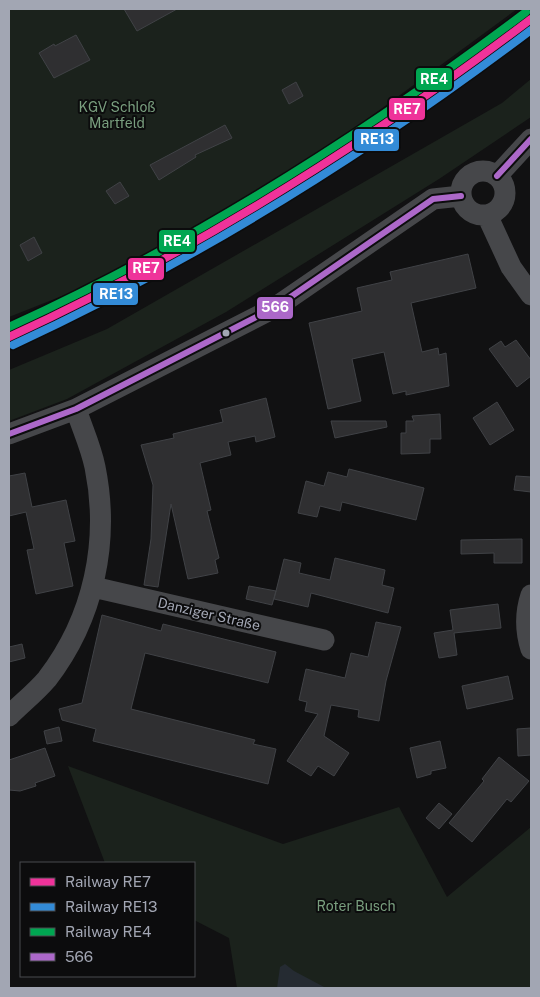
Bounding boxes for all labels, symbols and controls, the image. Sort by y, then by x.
line badge: RE4 [415,67,453,91]
text: RE4 [420,71,448,87]
line badge: RE7 [388,97,426,121]
park label: KGV Schloß Martfeld [78,99,156,131]
text: RE7 [393,101,421,117]
line badge: RE13 [353,128,400,152]
text: RE13 [360,131,394,147]
line badge: RE4 [158,229,196,253]
text: RE4 [163,233,191,249]
line badge: RE7 [127,257,165,281]
text: RE7 [132,260,160,276]
line badge: RE13 [92,282,139,306]
text: RE13 [99,286,133,302]
line badge: 566 [256,296,294,320]
text: 566 [261,299,289,315]
unlabelled marker [221,328,231,338]
street label: Danziger Straße [156,594,262,634]
legend [20,862,195,977]
text: Railway RE7 [65,873,151,890]
text: Railway RE13 [65,898,158,915]
park label: Roter Busch [316,898,396,914]
text: Railway RE4 [65,923,151,940]
text: 566 [65,948,93,965]

